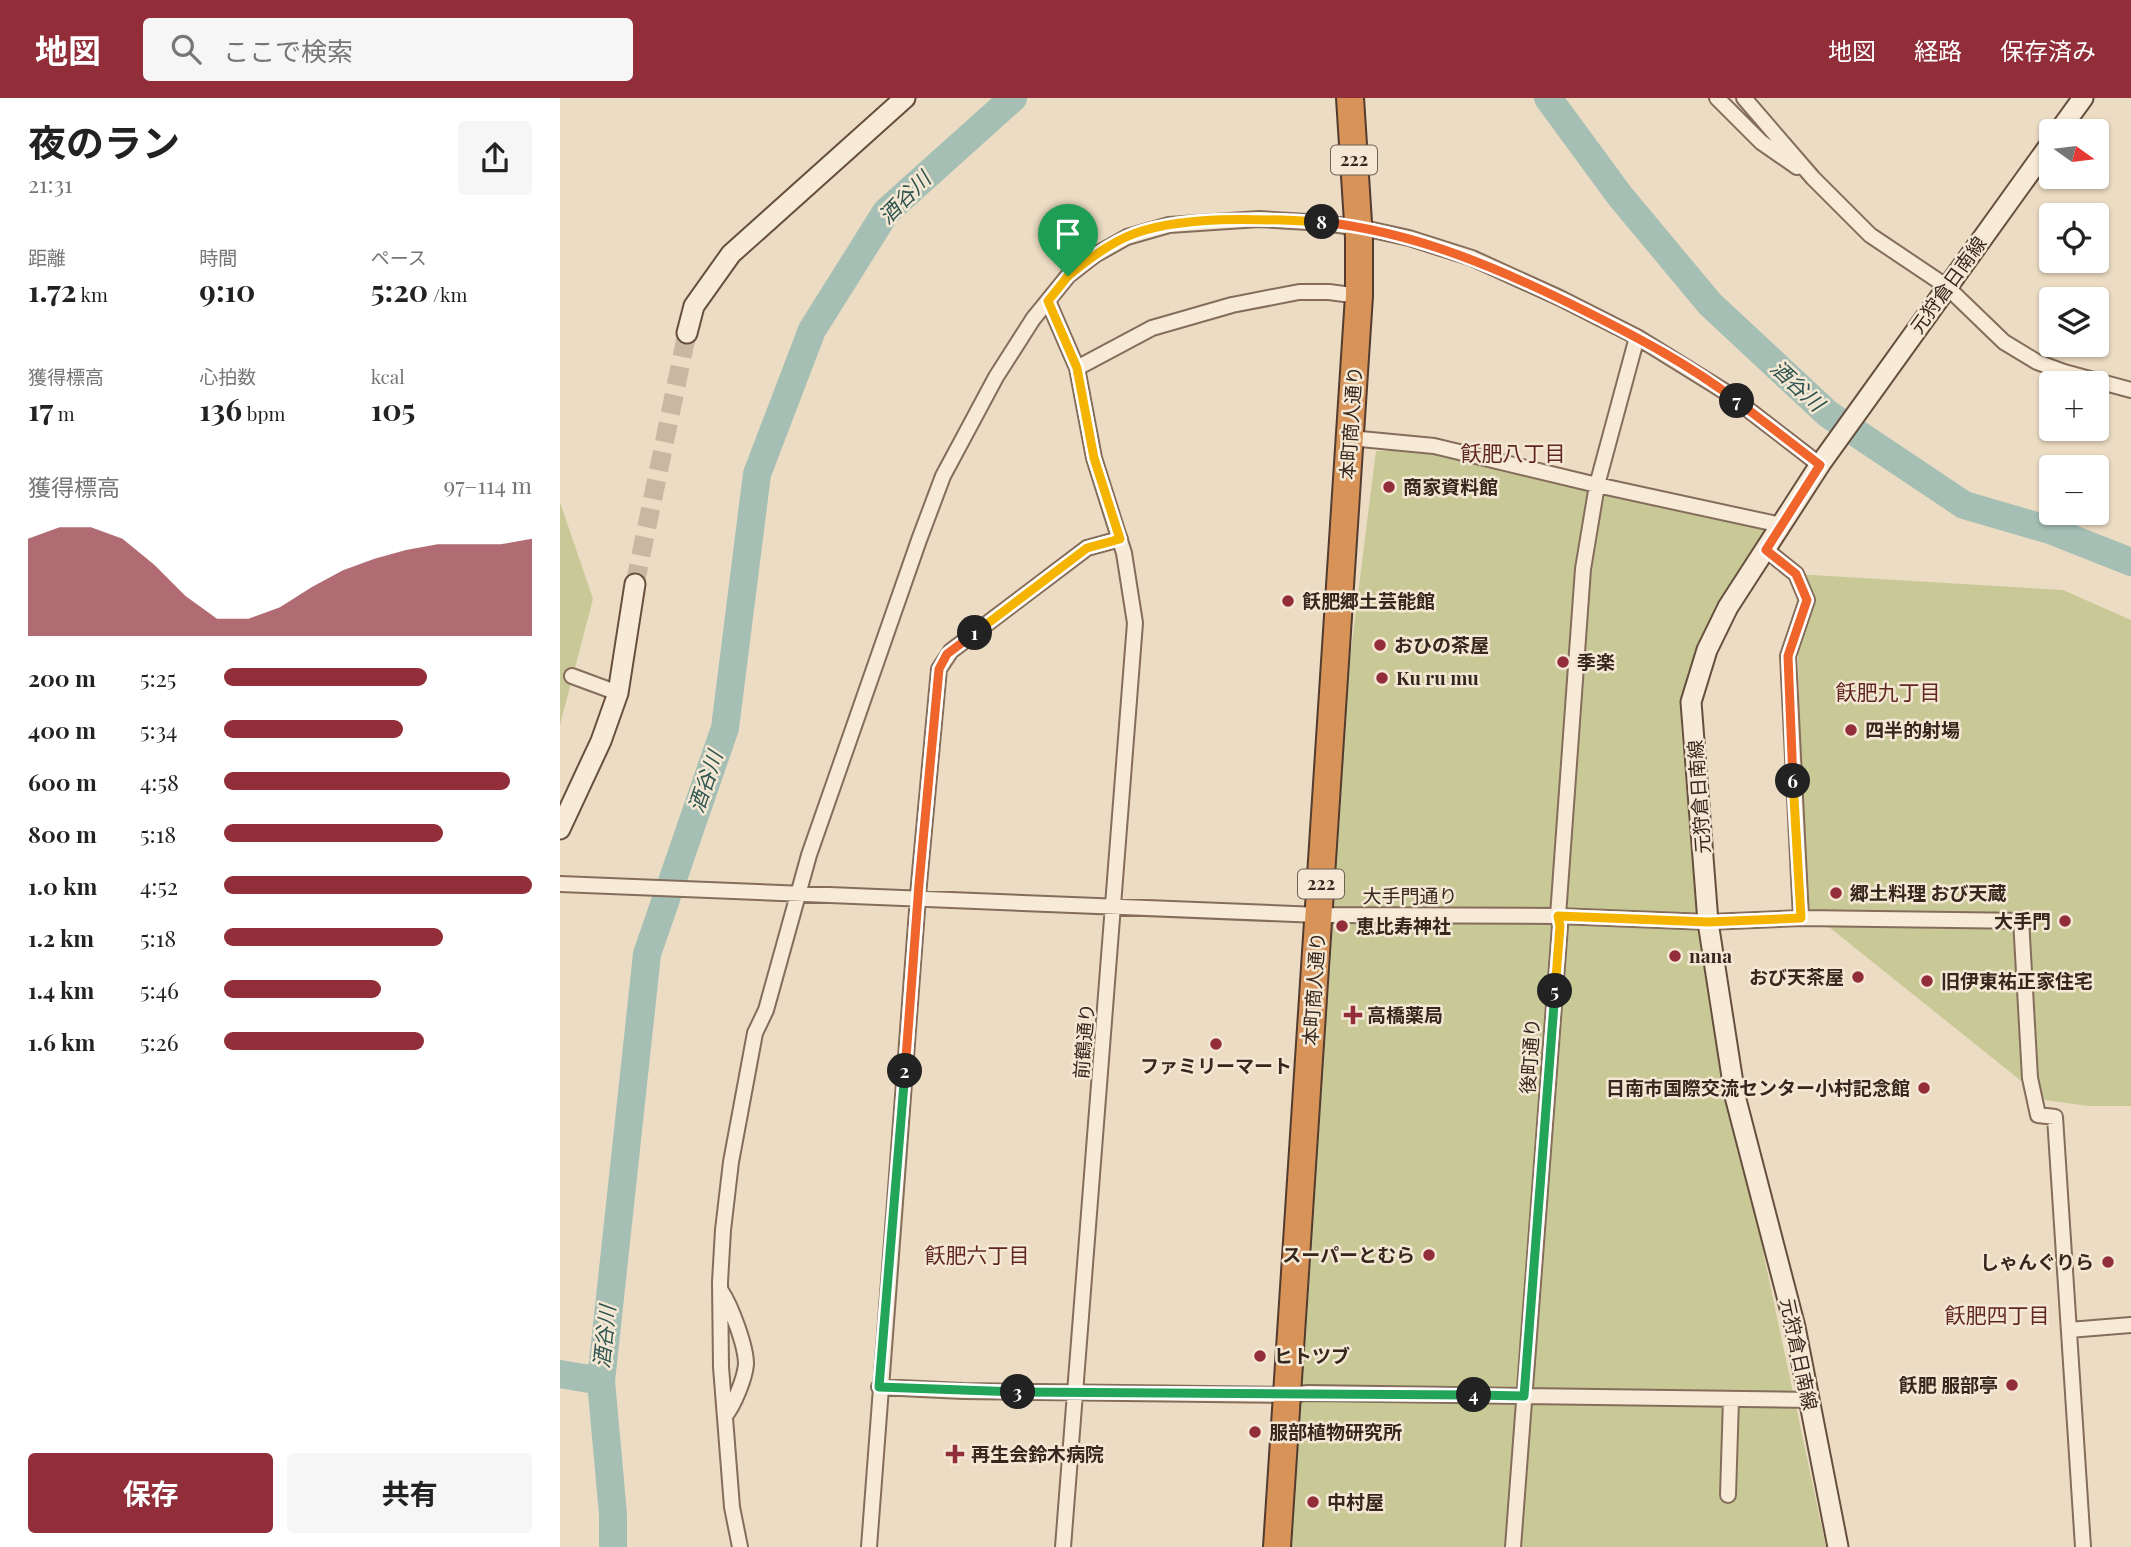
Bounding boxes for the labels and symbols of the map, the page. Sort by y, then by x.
north arrow [2039,119,2109,189]
road number: 222 [1331,146,1377,174]
water label: 酒谷川 [871,163,937,229]
pin [1038,204,1098,276]
pin: 8 [1304,204,1340,240]
street label: 元狩倉日南線 [1903,231,1991,338]
water label: 酒谷川 [1766,353,1832,418]
street label: 本町商人通り [1333,365,1367,481]
pin: 7 [1720,384,1754,418]
district label: 飫肥八丁目 [1461,438,1566,466]
place label: 商家資料館 [1403,473,1498,499]
marker: 商家資料館 [1381,479,1397,495]
place label: 飫肥郷土芸能館 [1302,587,1435,613]
marker: 飫肥郷土芸能館 [1280,593,1296,609]
pin: 1 [958,616,992,650]
place label: おひの茶屋 [1394,631,1489,657]
marker: おひの茶屋 [1372,637,1388,653]
place label: 季楽 [1577,648,1615,674]
marker: 季楽 [1555,654,1571,670]
place label: Ku ru mu [1396,664,1479,690]
marker: Ku ru mu [1374,670,1390,686]
district label: 飫肥九丁目 [1836,677,1941,705]
place label: 四半的射場 [1865,716,1960,742]
marker: 四半的射場 [1843,722,1859,738]
street label: 元狩倉日南線 [1681,739,1715,855]
water label: 酒谷川 [681,745,728,816]
pin: 6 [1776,764,1810,798]
road number: 222 [1298,870,1344,898]
place label: 郷土料理 おび天蔵 [1850,879,2006,905]
street label: 大手門通り [1362,882,1458,908]
marker: 郷土料理 おび天蔵 [1828,885,1844,901]
place label: 大手門 [1994,907,2051,933]
place label: 恵比寿神社 [1356,912,1451,938]
marker: 大手門 [2057,913,2073,929]
marker: 恵比寿神社 [1334,918,1350,934]
street label: 本町商人通り [1296,931,1330,1047]
place label: nana [1689,942,1732,968]
marker: nana [1667,948,1683,964]
place label: おび天茶屋 [1749,963,1844,989]
place label: 旧伊東祐正家住宅 [1941,967,2093,993]
marker: おび天茶屋 [1850,969,1866,985]
marker: 旧伊東祐正家住宅 [1919,973,1935,989]
pin: 5 [1538,974,1572,1008]
place label: 高橋薬局 [1367,1001,1443,1027]
street label: 前鶴通り [1067,1002,1099,1080]
marker: 高橋薬局 [1345,1007,1361,1023]
street label: 後町通り [1513,1017,1545,1095]
marker: ファミリーマート [1208,1036,1224,1052]
place label: ファミリーマート [1140,1052,1292,1078]
pin: 2 [888,1054,922,1088]
place label: 日南市国際交流センター小村記念館 [1606,1074,1910,1100]
marker: 日南市国際交流センター小村記念館 [1916,1080,1932,1096]
district label: 飫肥六丁目 [925,1240,1030,1268]
place label: スーパーとむら [1282,1241,1415,1267]
marker: スーパーとむら [1421,1247,1437,1263]
place label: しゃんぐりら [1980,1248,2094,1274]
marker: しゃんぐりら [2100,1254,2116,1270]
street label: 元狩倉日南線 [1775,1295,1825,1412]
district label: 飫肥四丁目 [1945,1300,2050,1328]
water label: 酒谷川 [586,1302,620,1370]
place label: ヒトツブ [1274,1342,1350,1368]
marker: ヒトツブ [1252,1348,1268,1364]
place label: 飫肥 服部亭 [1899,1371,1998,1397]
pin: 3 [1000,1374,1036,1410]
marker: 飫肥 服部亭 [2004,1377,2020,1393]
pin: 4 [1457,1378,1492,1412]
place label: 服部植物研究所 [1269,1418,1402,1444]
marker: 服部植物研究所 [1247,1424,1263,1440]
place label: 再生会鈴木病院 [971,1440,1104,1466]
marker: 再生会鈴木病院 [945,1444,965,1464]
place label: 中村屋 [1327,1488,1384,1514]
marker: 中村屋 [1305,1494,1321,1510]

